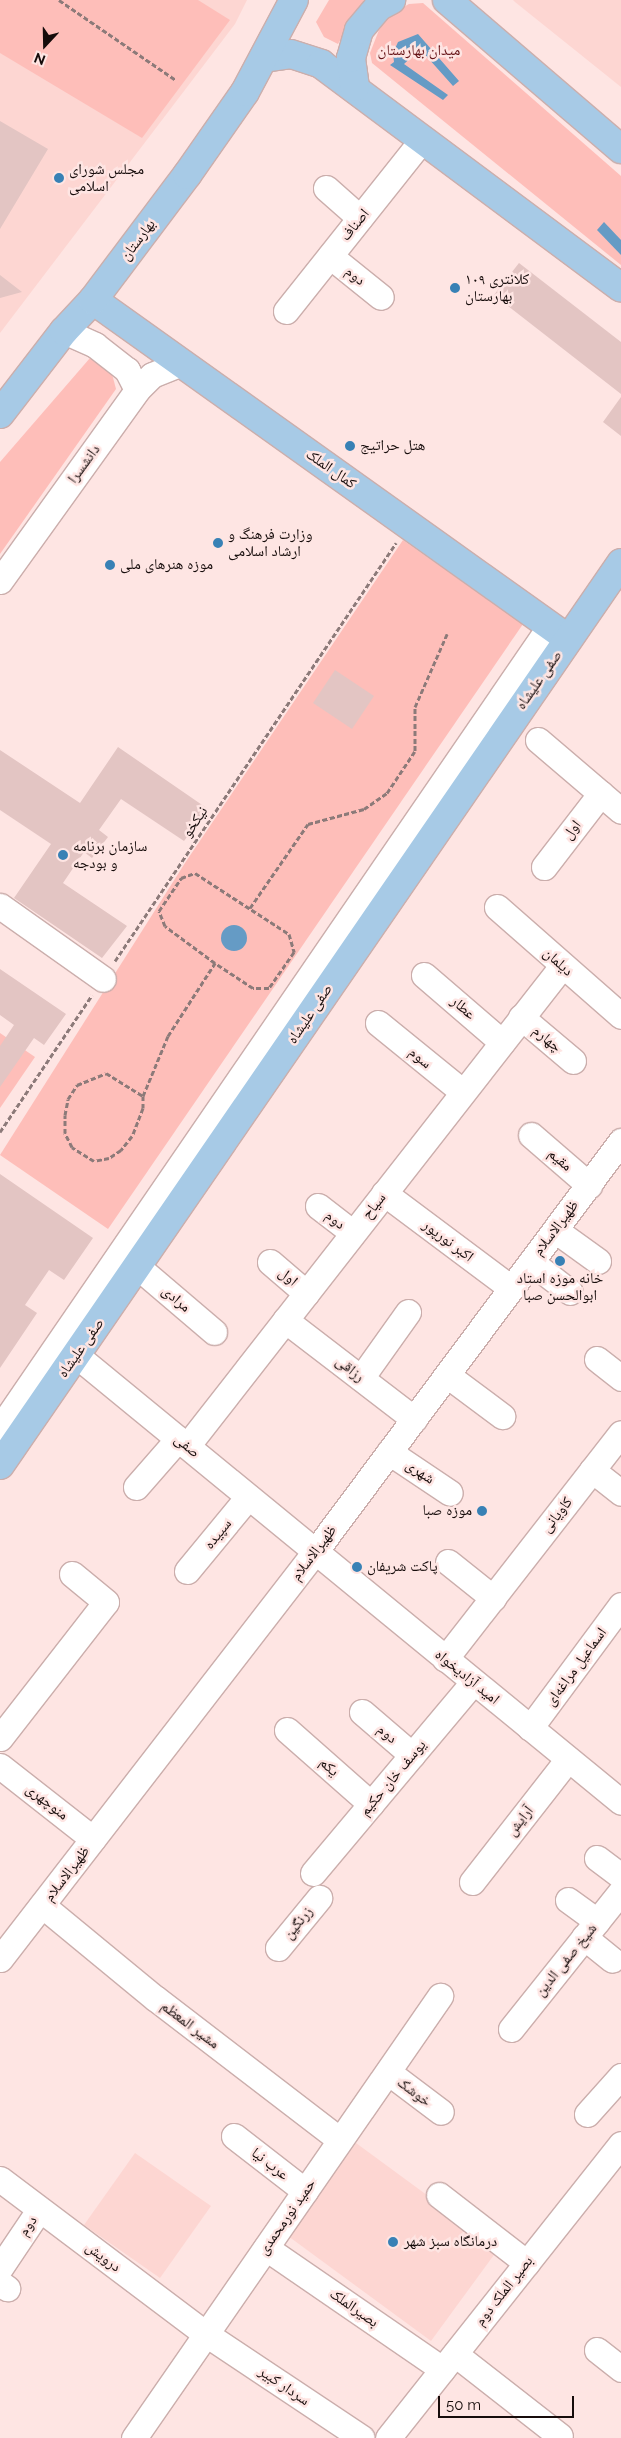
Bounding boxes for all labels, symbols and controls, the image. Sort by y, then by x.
north arrow [20,20,70,70]
park label: میدان بهارستان [378,42,460,60]
text: N [32,50,47,68]
place label: مجلس شورای اسلامی [69,160,144,195]
marker: مجلس شورای اسلامی [53,172,65,184]
street label: اصناف [337,205,373,245]
street label: بهارستان [117,216,159,264]
street label: دوم [341,263,369,289]
place label: کلانتری ۱۰۹ بهارستان [465,270,529,305]
marker: کلانتری ۱۰۹ بهارستان [449,282,461,294]
place label: هتل حراتیج [360,437,425,455]
marker: هتل حراتیج [344,440,356,452]
street label: دانشسرا [64,441,104,487]
street label: کمال الملک [302,445,360,493]
place label: وزارت فرهنگ و ارشاد اسلامی [228,525,312,560]
marker: وزارت فرهنگ و ارشاد اسلامی [212,537,224,549]
place label: موزه هنرهای ملی [120,556,213,574]
marker: موزه هنرهای ملی [104,559,116,571]
street label: صفی علیشاه [512,647,566,713]
street label: نیکخو [178,803,212,841]
street label: اول [559,817,585,843]
place label: سازمان برنامه و بودجه [73,837,147,872]
marker: سازمان برنامه و بودجه [57,849,69,861]
street label: دیلمان [539,944,577,980]
street label: صفی علیشاه [283,981,337,1047]
street label: عطار [447,992,479,1024]
street label: چهارم [529,1022,565,1056]
street label: سوم [405,1043,435,1073]
street label: مقیم [544,1145,576,1175]
street label: سیاح [358,1189,390,1223]
street label: ظهیرالاسلام [529,1197,583,1259]
street label: دوم [321,1207,349,1233]
street label: اکبر نورپور [419,1216,477,1266]
marker: خانه موزه استاد ابوالحسن صبا [554,1255,566,1267]
street label: اول [275,1264,301,1290]
place label: خانه موزه استاد ابوالحسن صبا [517,1269,603,1304]
street label: مرادی [158,1282,194,1316]
street label: صفی علیشاه [54,1315,108,1381]
street label: رزاقی [332,1352,368,1386]
street label: صفی [171,1430,203,1462]
street label: شهری [402,1456,438,1488]
street label: کاویانی [537,1494,577,1536]
place label: موزه صبا [422,1502,472,1520]
marker: موزه صبا [476,1505,488,1517]
street label: سپیده [200,1515,236,1553]
street label: ظهیرالاسلام [287,1522,341,1584]
place label: پاکت شریفان [367,1558,438,1576]
marker: پاکت شریفان [351,1561,363,1573]
street label: اسماعیل مراغه‌ای [541,1624,611,1710]
street label: امید آزادیخواه [431,1646,503,1708]
street label: دوم [373,1720,401,1748]
street label: یوسف خان حکیم [356,1736,430,1820]
street label: یکم [316,1754,342,1780]
street label: منوچهری [22,1780,72,1824]
street label: آرایش [503,1802,537,1840]
street label: ظهیرالاسلام [40,1843,94,1905]
street label: زرنگین [279,1903,317,1943]
street label: شیخ صفی الدین [531,1920,601,2000]
street label: مشیر المعظم [157,1997,223,2053]
street label: خوشک [393,2073,435,2111]
street label: عرب نیا [248,2144,292,2184]
street label: حمید نورمحمدی [254,2176,320,2258]
street label: دوم [15,2212,41,2240]
place label: درمانگاه سبز شهر [404,2233,497,2251]
marker: درمانگاه سبز شهر [386,2235,400,2249]
street label: درویش [82,2238,124,2276]
street label: بصیر الملک دوم [471,2252,537,2330]
street label: بصیرالملک [326,2285,382,2331]
street label: سردار کبیر [255,2362,313,2410]
scale bar [441,2386,577,2418]
text: 50 m [446,2396,481,2414]

